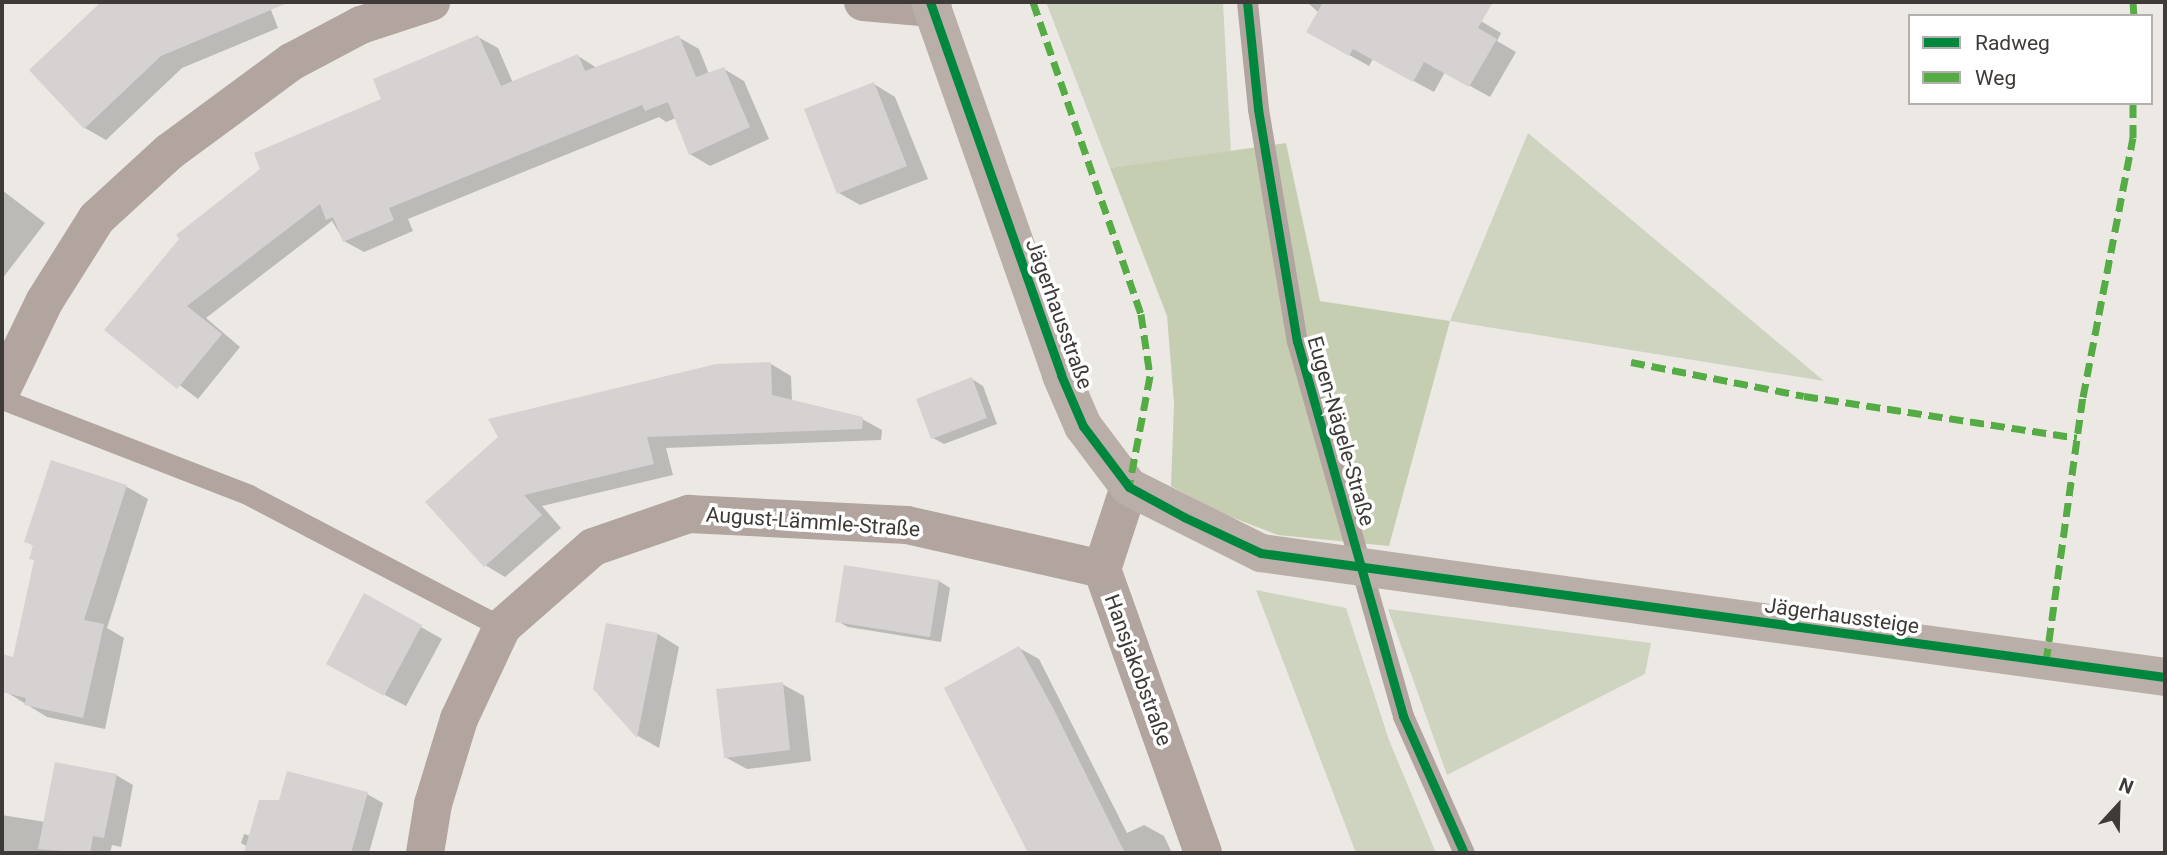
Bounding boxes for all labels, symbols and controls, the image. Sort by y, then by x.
legend [1908,14,2153,105]
text: Radweg [1975,31,2050,55]
text: Weg [1975,66,2016,90]
street label: Jägerhausstraße [1020,235,1098,393]
street label: Eugen-Nägele-Straße [1302,333,1380,529]
street label: August-Lämmle-Straße [705,502,921,542]
street label: Hansjakobstraße [1099,591,1177,749]
street label: Jägerhaussteige [1763,593,1921,639]
north arrow [2083,771,2153,841]
text: N [2116,773,2137,799]

